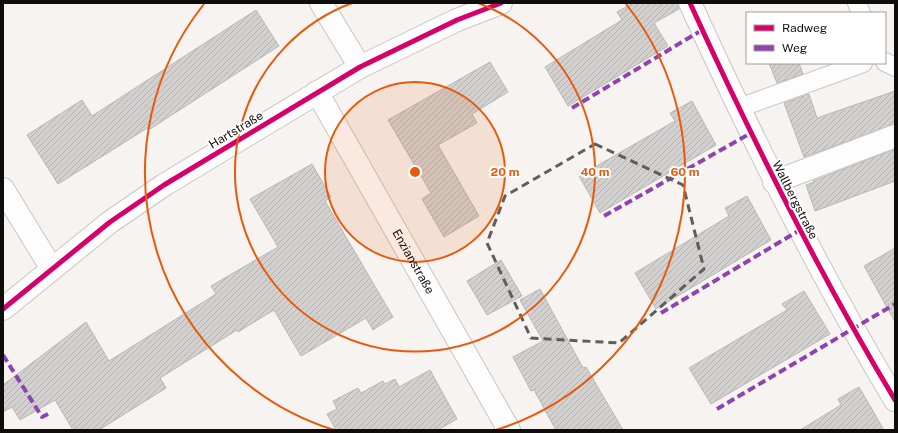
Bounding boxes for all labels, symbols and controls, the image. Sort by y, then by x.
legend [746,12,886,64]
text: Radweg [782,21,827,35]
text: Weg [782,41,807,55]
street label: Hartstraße [206,108,266,152]
street label: Wallbergstraße [769,159,821,242]
centre of rings [408,165,422,179]
text: 20 m [491,165,520,179]
text: 40 m [580,165,610,179]
text: 60 m [670,165,700,179]
street label: Enzianstraße [389,227,437,297]

